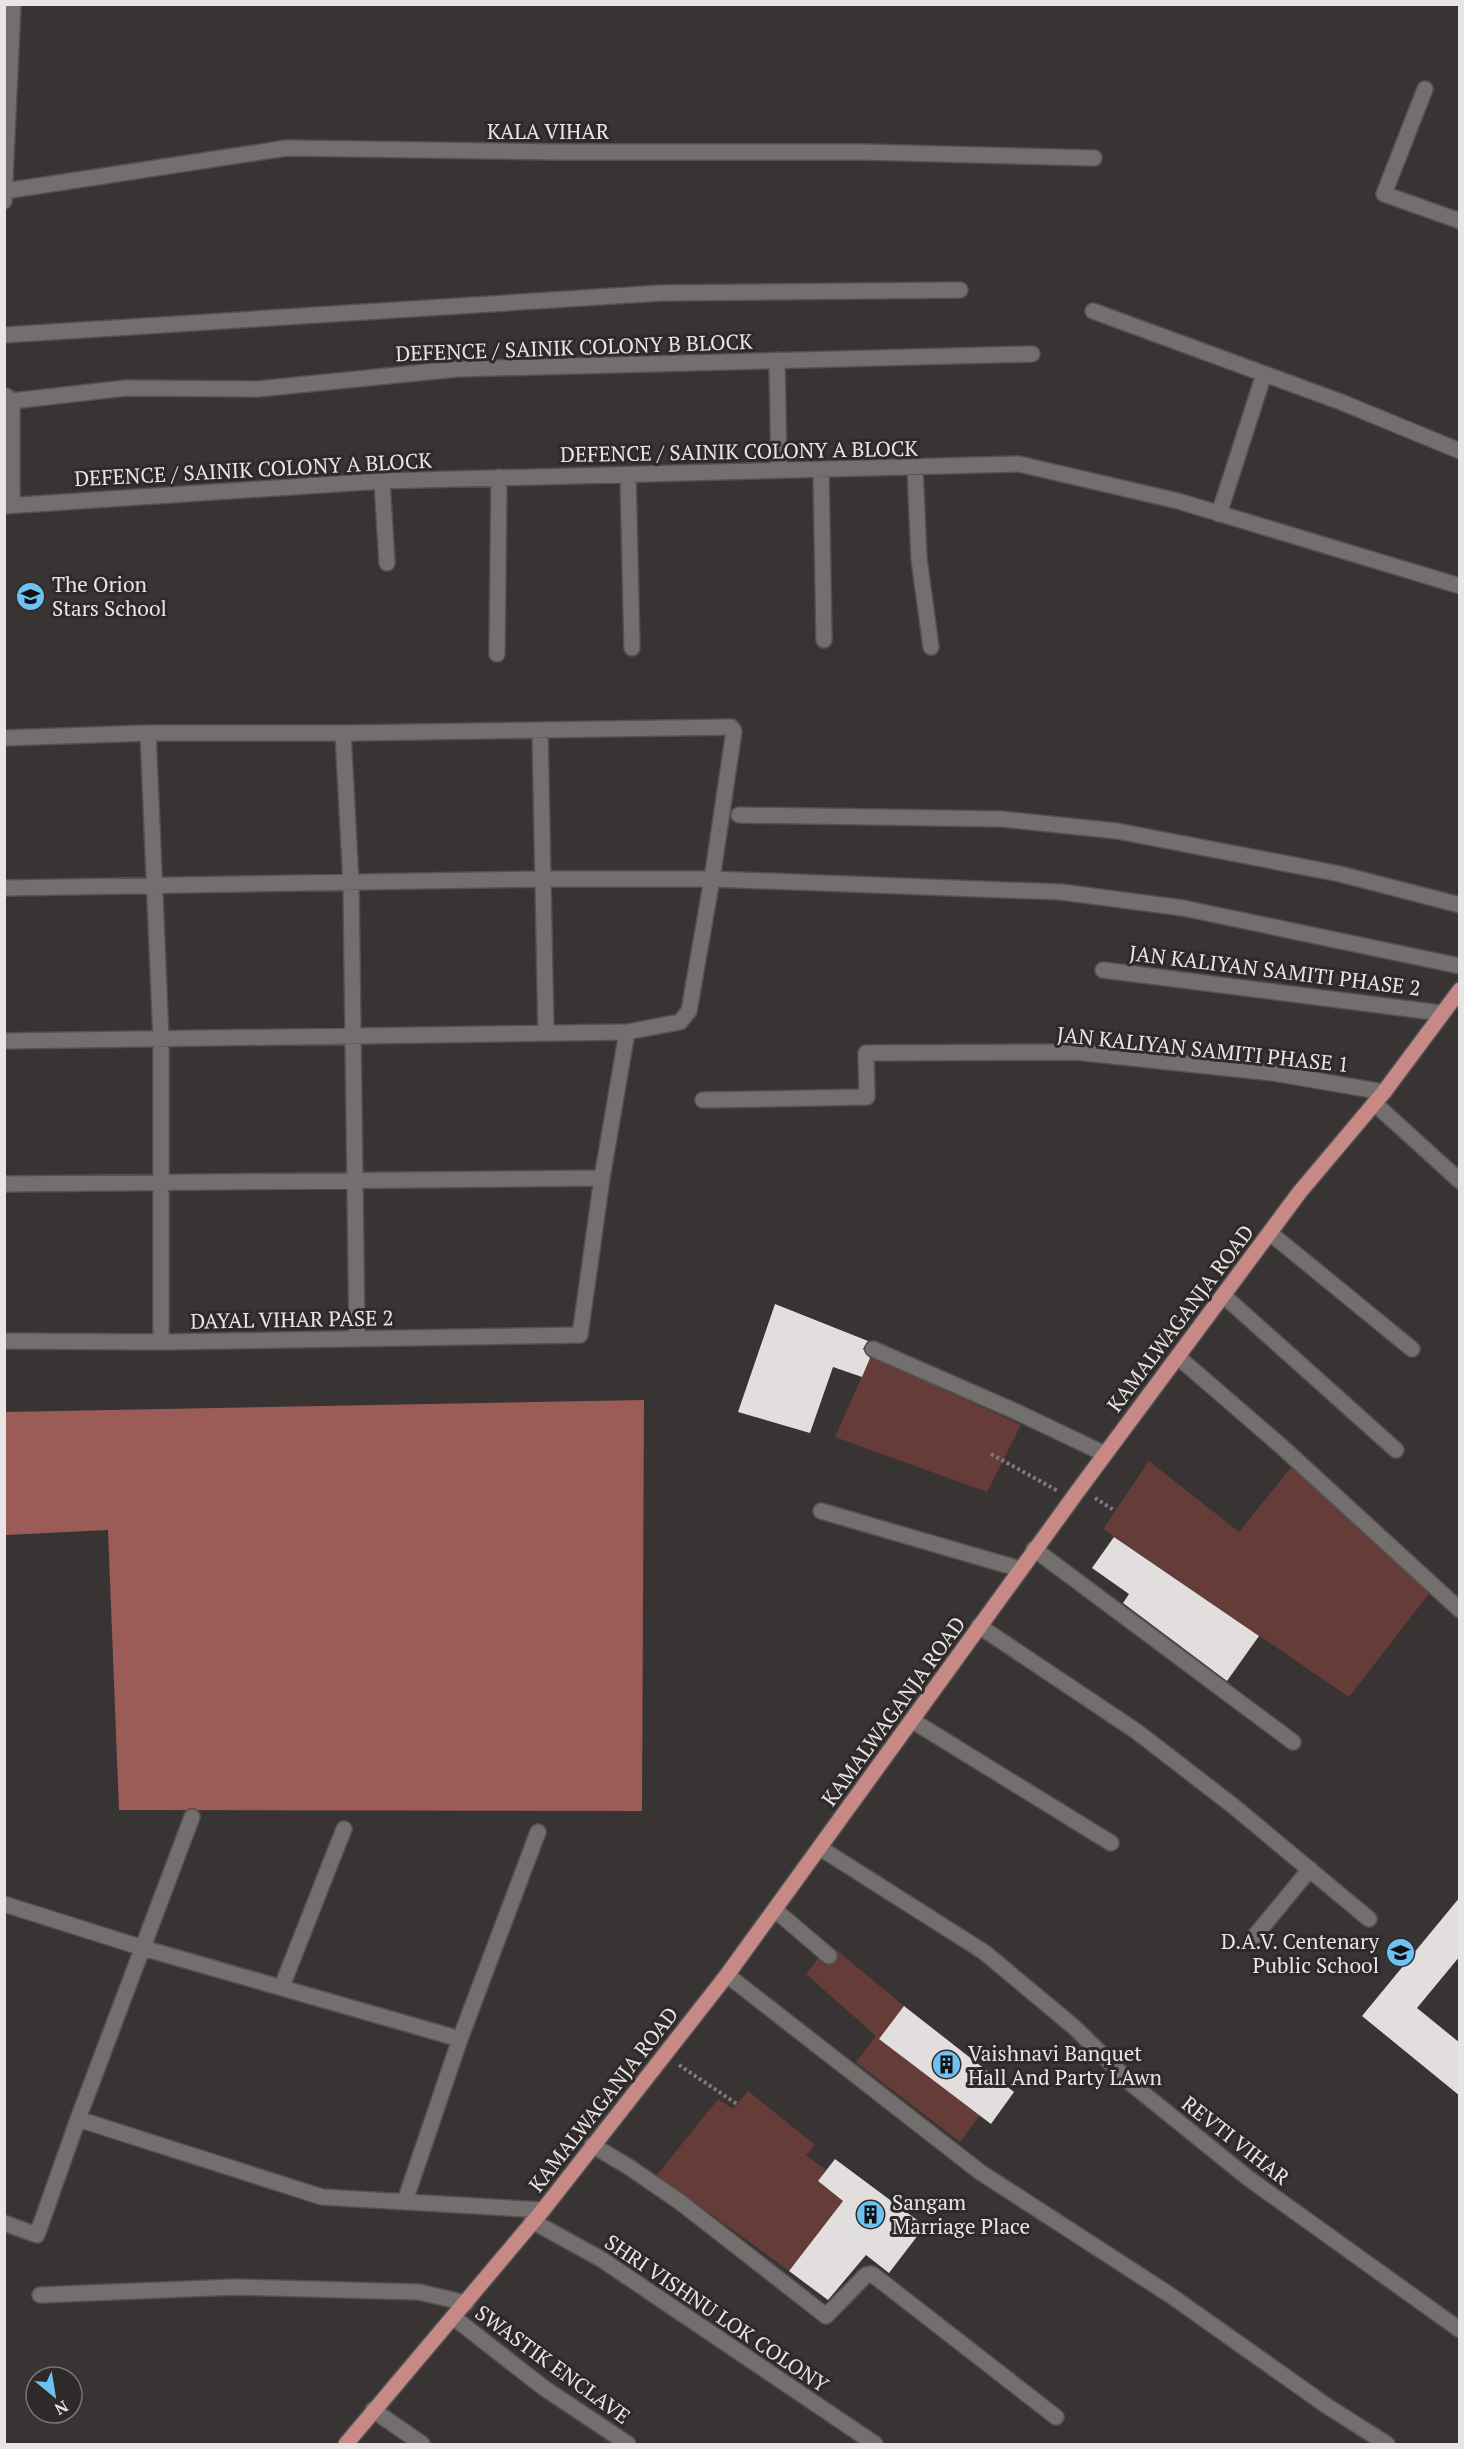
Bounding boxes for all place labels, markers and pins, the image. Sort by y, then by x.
place label: The Orion Stars School [52,570,167,622]
school or university icon: The Orion Stars School [15,580,47,612]
place label: D.A.V. Centenary Public School [1221,1927,1379,1979]
school or university icon: D.A.V. Centenary Public School [1384,1937,1416,1969]
place label: Vaishnavi Banquet Hall And Party LAwn [968,2039,1162,2091]
building icon: Vaishnavi Banquet Hall And Party LAwn [931,2049,963,2081]
place label: Sangam Marriage Place [892,2188,1030,2240]
building icon: Sangam Marriage Place [855,2198,887,2230]

